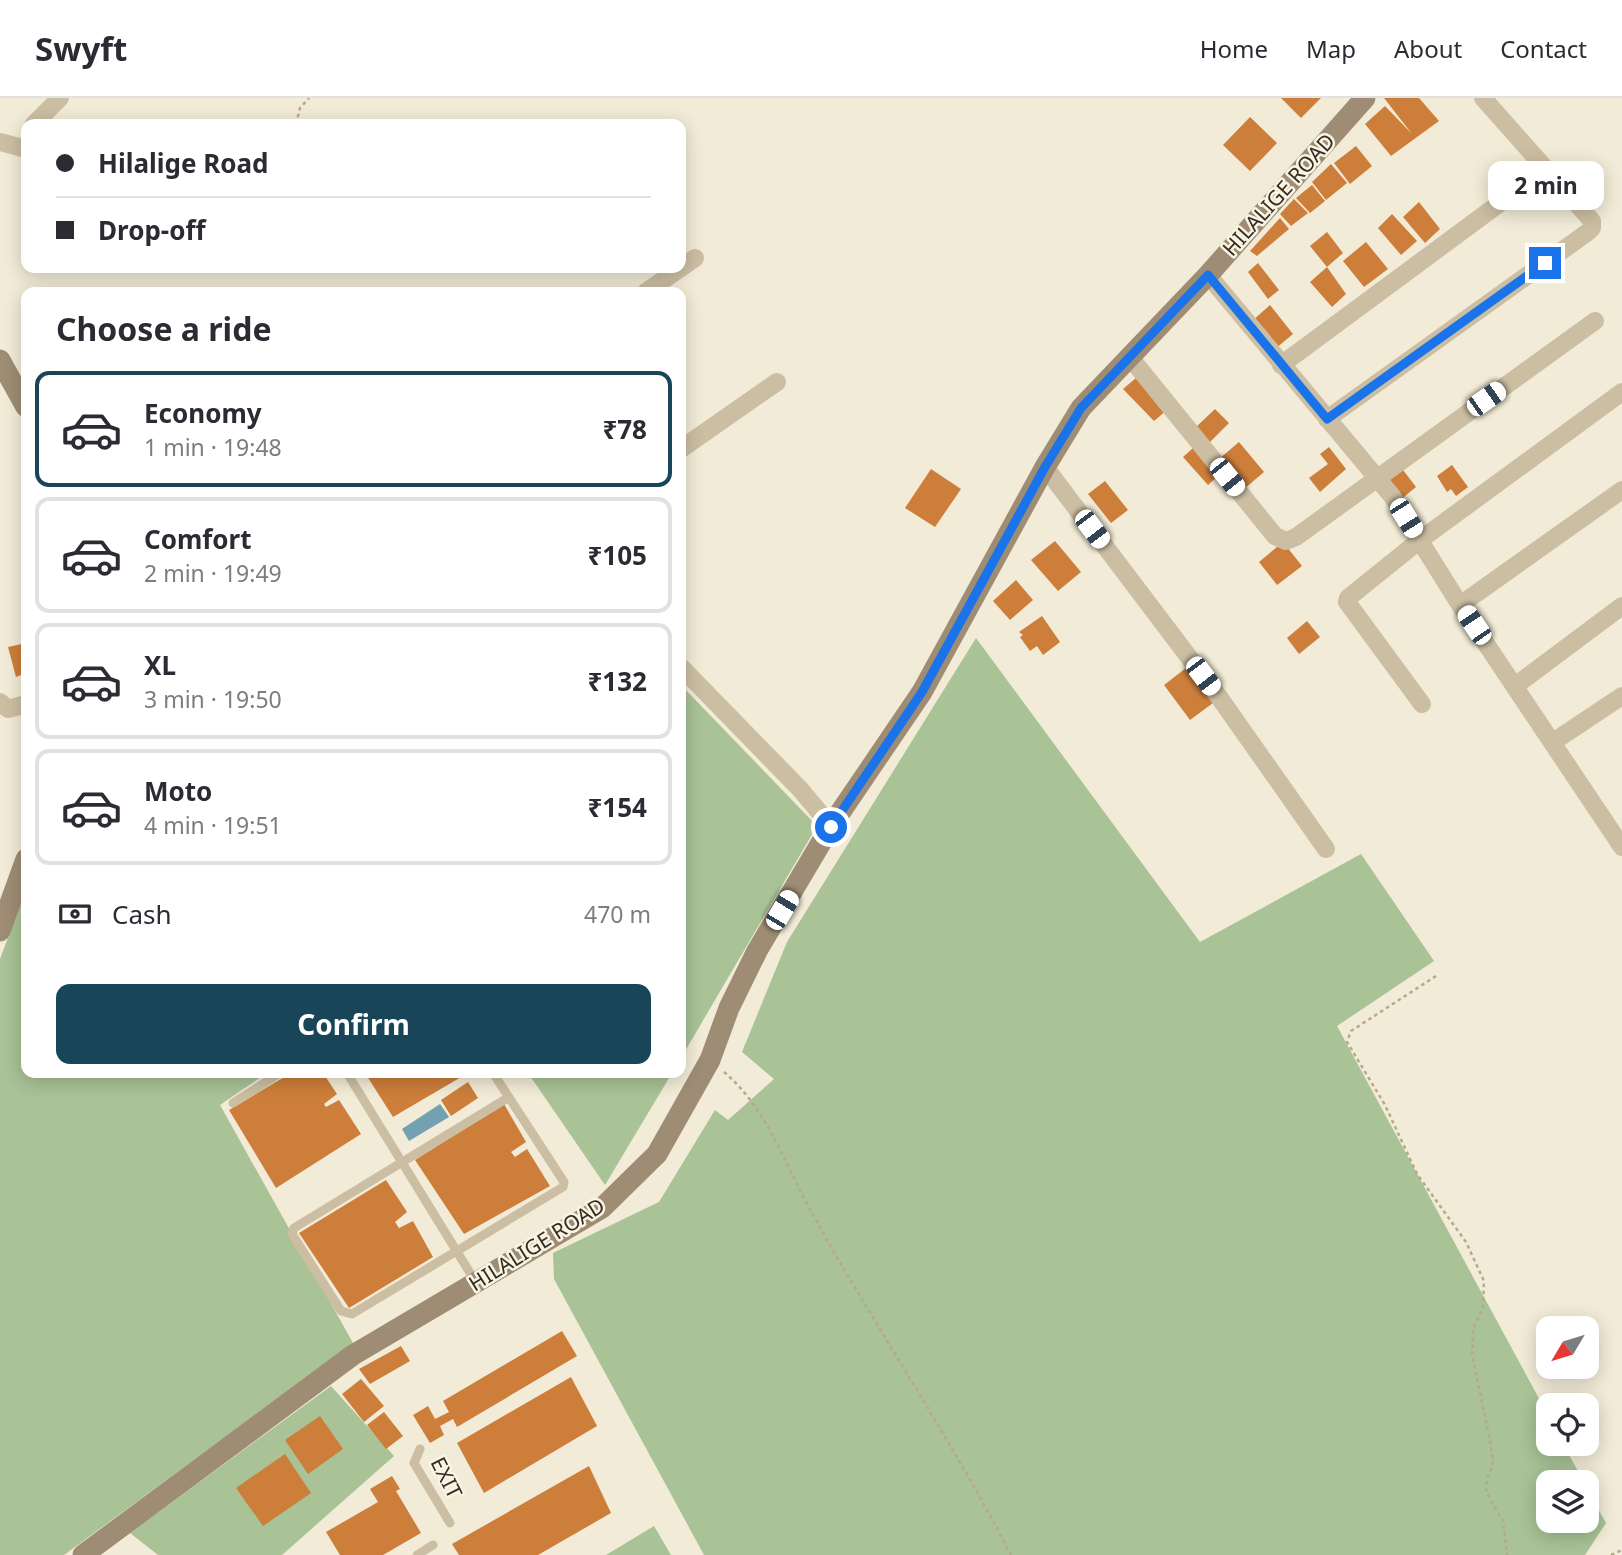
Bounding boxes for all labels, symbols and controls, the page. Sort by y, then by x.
text: Swyft [35,26,127,71]
text: Home [1200,32,1268,65]
text: Map [1306,32,1356,65]
text: About [1394,32,1462,65]
text: Contact [1500,32,1587,65]
street label: HILALIGE ROAD [1216,127,1341,261]
text: Hilalige Road [98,145,269,181]
callout: 2 min [1487,162,1603,211]
text: 2 min [1514,169,1578,201]
text: Drop-off [98,212,205,248]
route end [1529,247,1561,279]
text: Choose a ride [56,307,272,350]
car [1463,378,1510,420]
text: Economy [144,395,262,431]
icon: car [60,398,123,461]
text: ₹78 [602,411,647,447]
text: 1 min · 19:48 [144,431,282,463]
car [1206,454,1249,500]
car [1386,495,1427,541]
car [1071,506,1114,552]
text: Comfort [144,521,252,557]
icon: car [60,524,123,587]
text: ₹105 [588,537,647,573]
text: 2 min · 19:49 [144,557,282,589]
car [1454,602,1495,648]
text: XL [144,647,176,683]
icon: car [60,650,123,713]
car [1182,653,1225,699]
text: ₹132 [588,663,647,699]
text: 3 min · 19:50 [144,683,282,715]
text: Moto [144,773,212,809]
icon: car [60,776,123,839]
text: ₹154 [588,789,647,825]
text: 4 min · 19:51 [144,809,282,841]
route start [815,811,847,843]
car [763,887,802,933]
icon: cash [56,895,94,933]
text: Cash [112,896,172,932]
text: 470 m [584,898,651,930]
button: Confirm [56,984,651,1064]
street label: HILALIGE ROAD [463,1191,610,1297]
north arrow [1536,1316,1600,1379]
map controls [1536,1316,1599,1533]
button: locate [1536,1393,1599,1456]
street label: EXIT [425,1452,469,1503]
button: layers [1536,1470,1599,1533]

